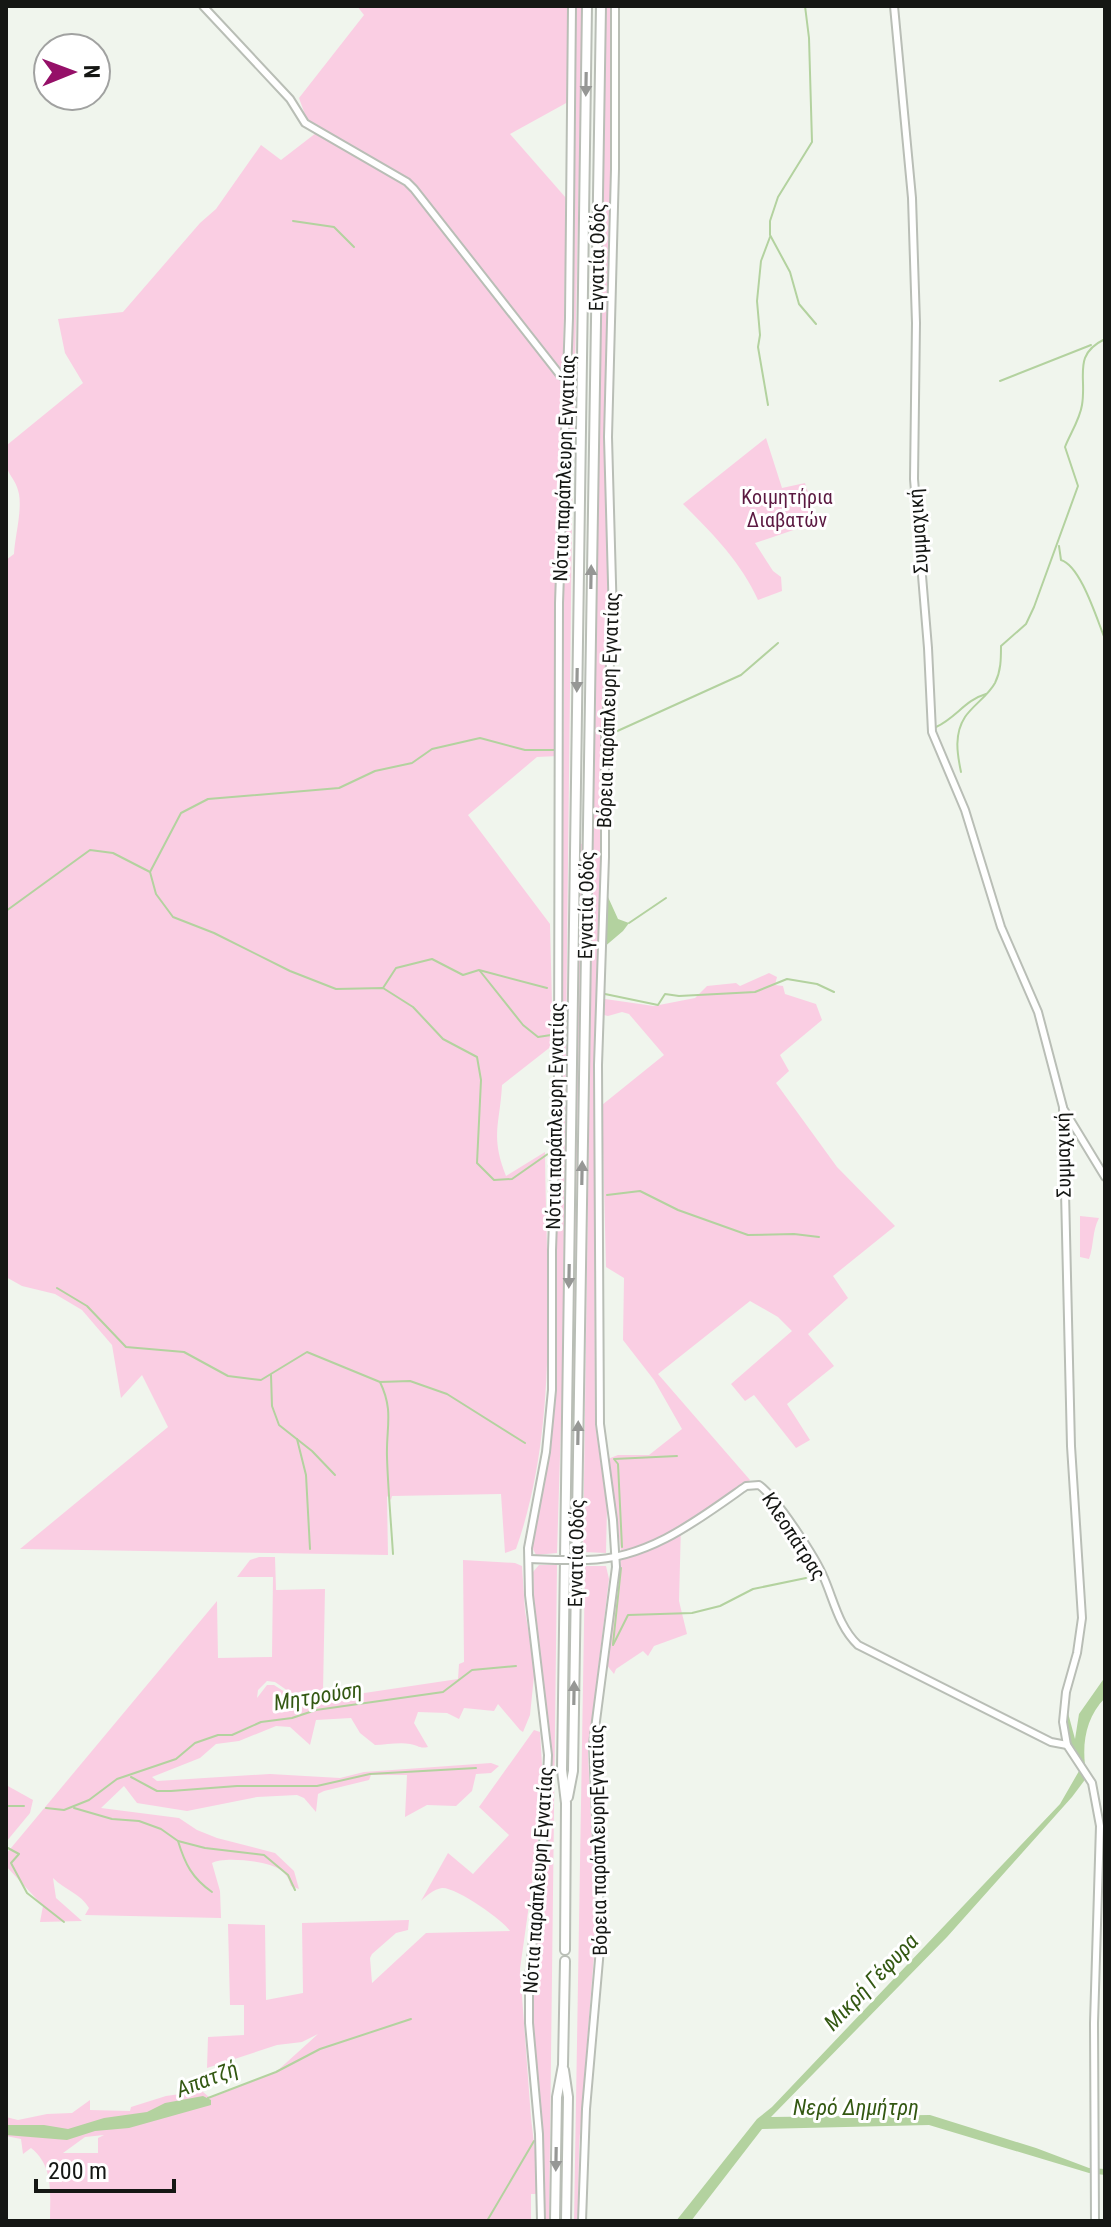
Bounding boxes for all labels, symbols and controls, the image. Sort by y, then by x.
north arrow [32,32,112,112]
text: N [79,65,104,79]
one-way arrow [580,72,592,97]
street label: Εγνατία Οδός [584,203,610,311]
street label: Νότια παράπλευρη Εγνατίας [548,354,580,582]
park label: Κοιμητήρια Διαβατών [741,485,833,532]
street label: Συμμαχική [903,488,933,574]
one-way arrow [585,564,598,589]
street label: Βόρεια παράπλευρη Εγνατίας [592,592,624,828]
one-way arrow [571,668,583,693]
street label: Εγνατία Οδός [573,851,599,959]
street label: Νότια παράπλευρη Εγνατίας [541,1002,569,1230]
street label: Συμμαχική [1050,1112,1076,1198]
one-way arrow [576,1160,588,1185]
one-way arrow [563,1264,575,1289]
one-way arrow [572,1420,584,1445]
street label: Κλεοπάτρας [757,1488,831,1584]
street label: Εγνατία Οδός [563,1499,589,1607]
water label: Μητρούση [272,1677,364,1715]
one-way arrow [568,1680,580,1705]
street label: Βόρεια παράπλευρηΕγνατίας [584,1724,612,1956]
street label: Νότια παράπλευρη Εγνατίας [518,1766,558,1994]
water label: Μικρή Γέφυρα [819,1928,924,2035]
water label: Απατζή [172,2056,241,2103]
water label: Νερό Δημήτρη [793,2095,919,2120]
scale bar [36,2143,174,2193]
one-way arrow [550,2147,562,2172]
text: 200 m [48,2157,107,2185]

